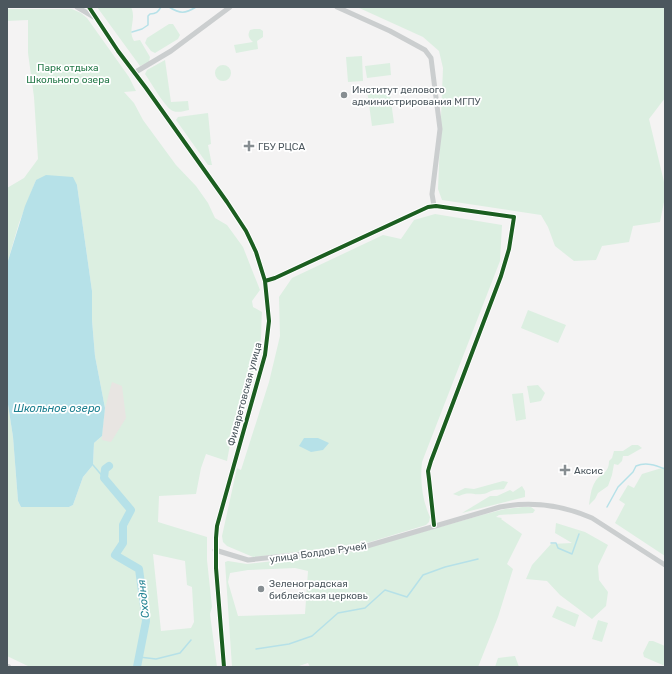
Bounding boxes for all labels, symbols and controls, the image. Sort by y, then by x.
park label: Парк отдыха Школьного озера [26,62,110,86]
place label: Институт делового администрирования МГПУ [352,84,481,108]
marker: Институт делового администрирования МГПУ [339,90,349,100]
marker: ГБУ РЦСА [243,140,255,152]
place label: ГБУ РЦСА [258,141,305,153]
street label: Филаретовская улица [225,341,265,448]
water label: Школьное озеро [13,402,101,415]
marker: Аксис [559,464,571,476]
place label: Аксис [574,465,603,477]
street label: улица Болдов Ручей [269,540,367,566]
place label: Зеленоградская библейская церковь [269,578,368,602]
water label: Сходня [135,579,152,619]
marker: Зеленоградская библейская церковь [256,584,266,594]

